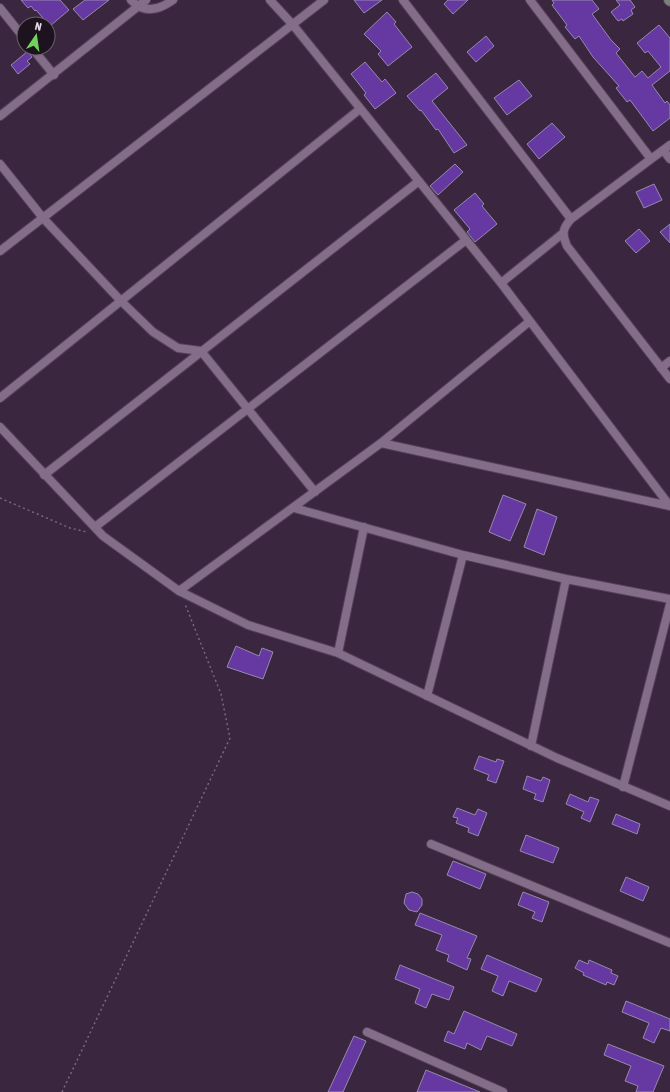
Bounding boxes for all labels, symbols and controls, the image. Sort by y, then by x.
north arrow [16,16,56,56]
text: N [34,20,43,33]

